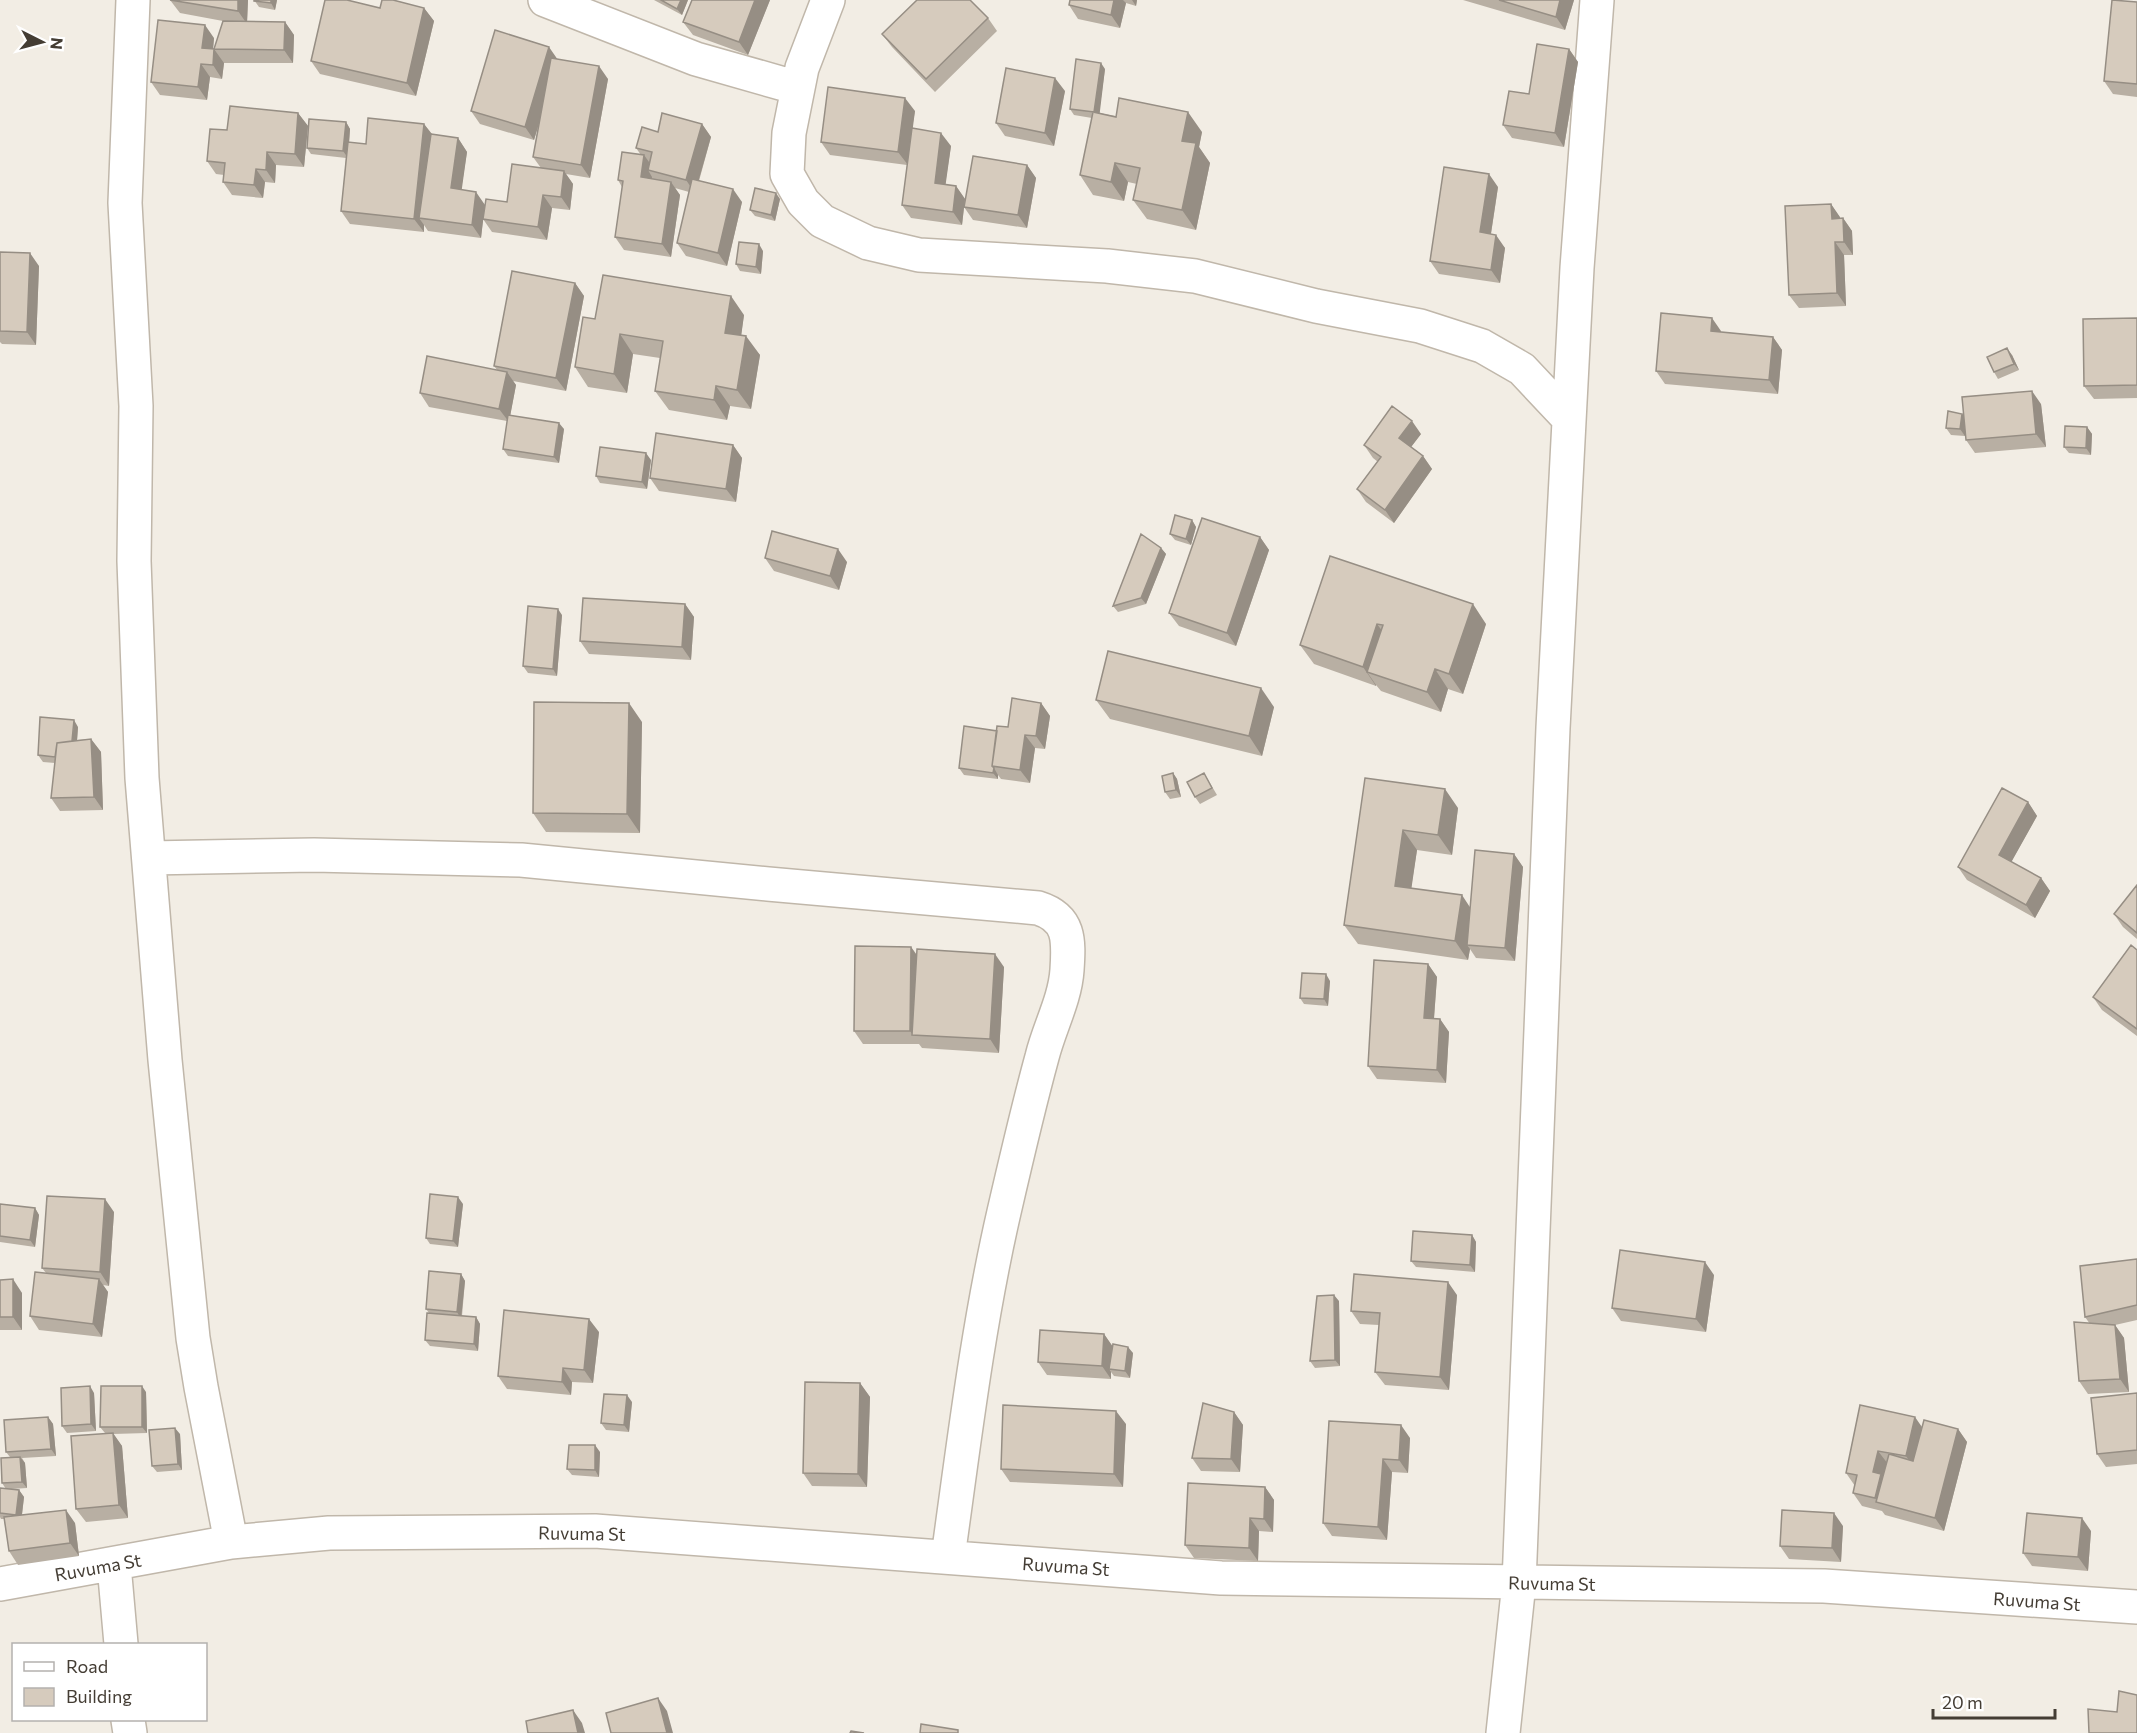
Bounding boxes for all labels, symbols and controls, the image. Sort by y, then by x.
north arrow [12,12,72,72]
text: N [47,37,67,51]
street label: Ruvuma St [538,1521,626,1545]
street label: Ruvuma St [53,1549,143,1585]
street label: Ruvuma St [1022,1552,1110,1580]
street label: Ruvuma St [1508,1571,1596,1595]
street label: Ruvuma St [1993,1587,2081,1615]
legend [12,1643,207,1721]
text: Road [66,1655,108,1677]
scale bar [1933,1682,2054,1720]
text: Building [66,1685,132,1707]
text: 20 m [1942,1691,1983,1713]

